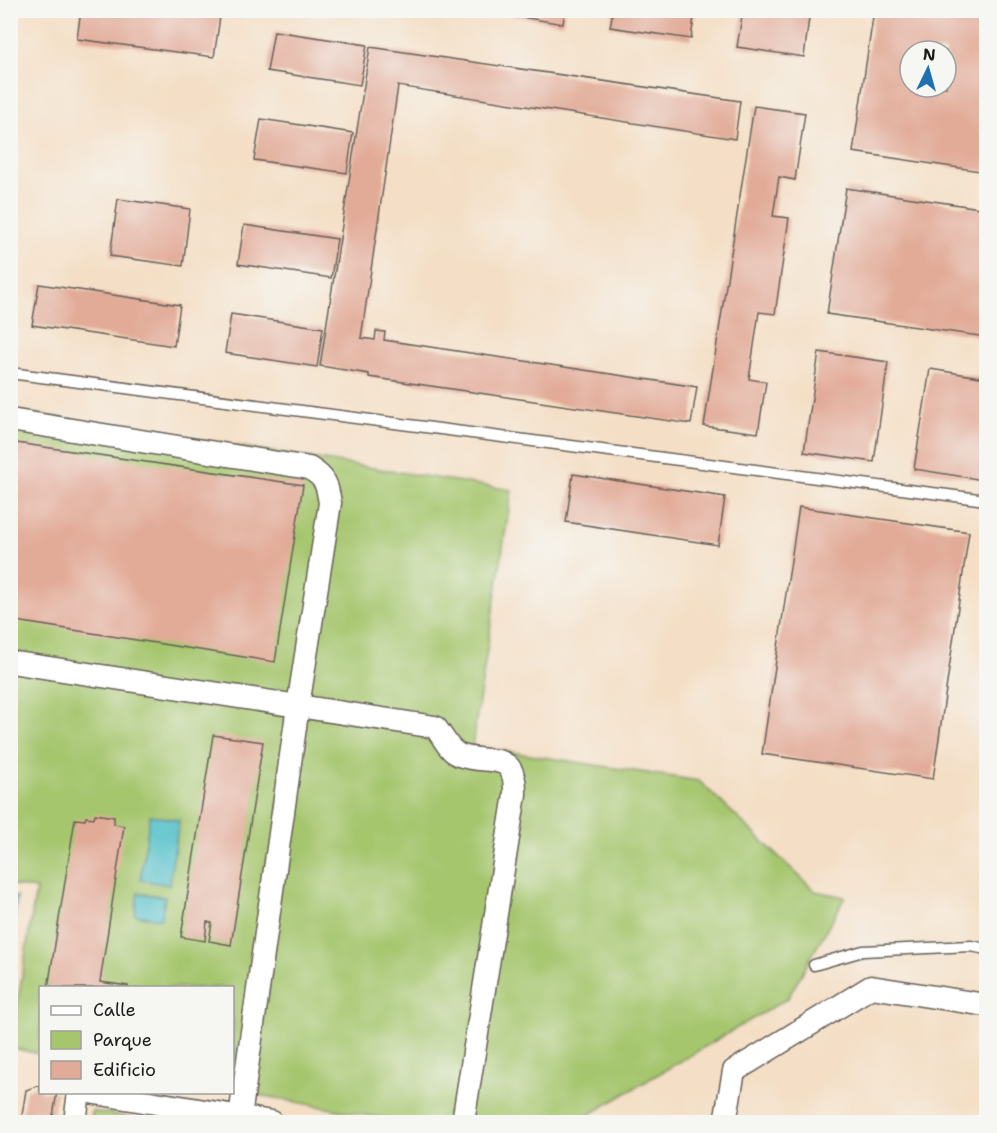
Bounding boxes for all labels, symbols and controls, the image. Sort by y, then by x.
north arrow [898,39,958,99]
text: N [922,44,936,66]
legend [39,986,234,1094]
text: Calle [93,998,136,1022]
text: Parque [93,1028,152,1052]
text: Edificio [93,1058,156,1082]

